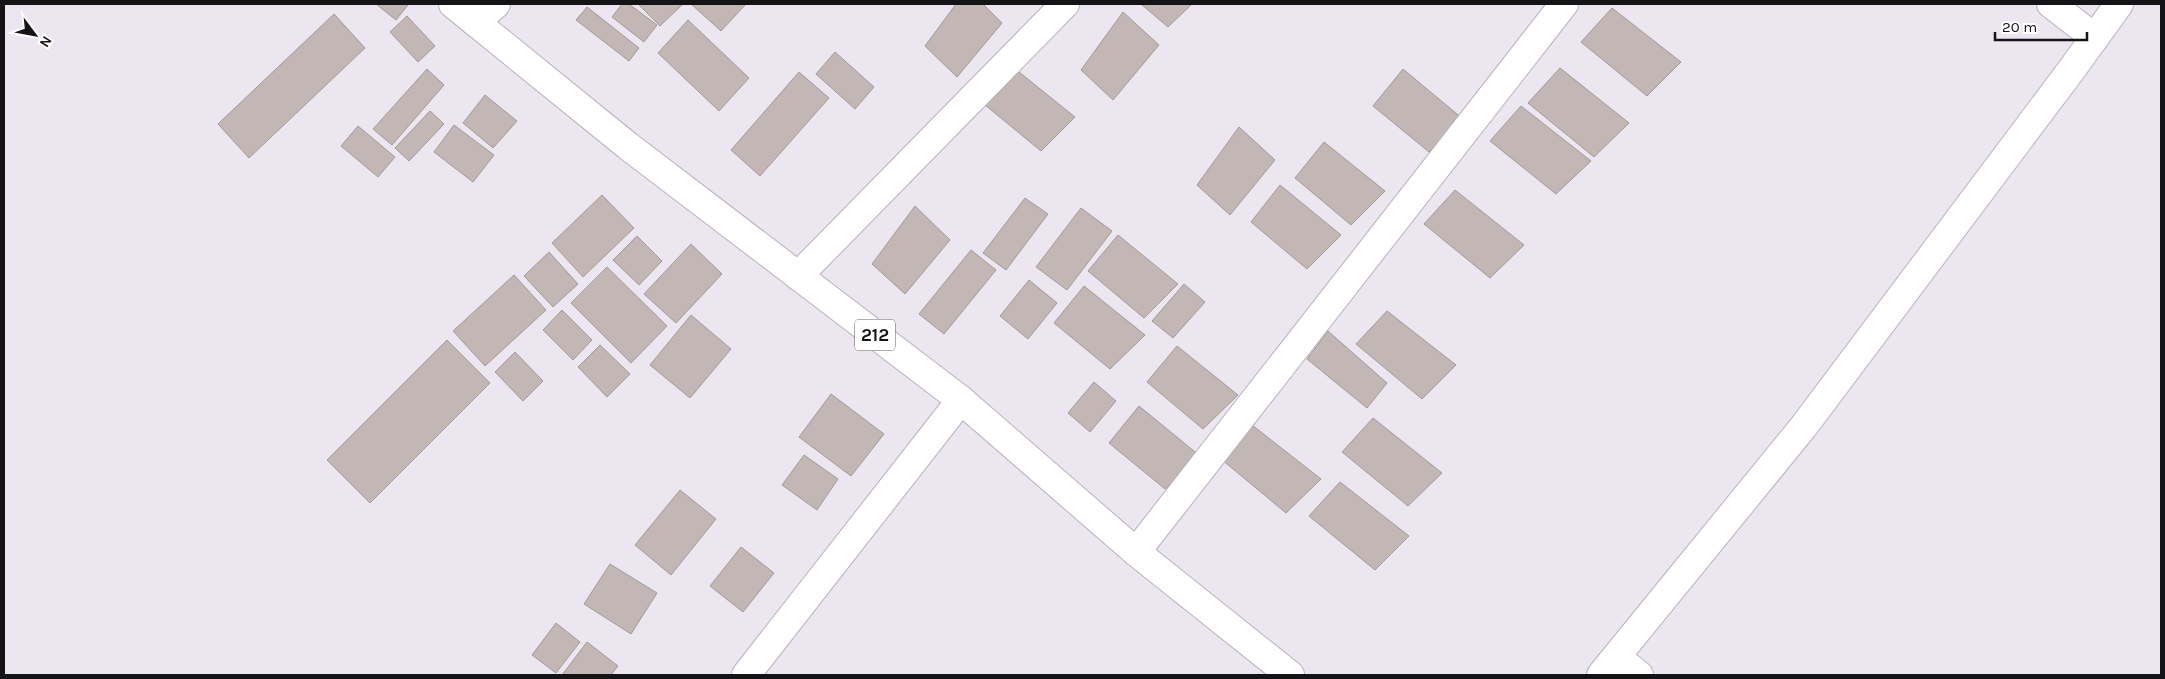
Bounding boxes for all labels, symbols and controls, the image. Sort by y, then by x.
north arrow [10,10,60,60]
scale bar [1995,10,2088,42]
text: 20 m [2002,18,2037,36]
text: N [36,33,55,50]
road number: 212 [855,320,895,350]

